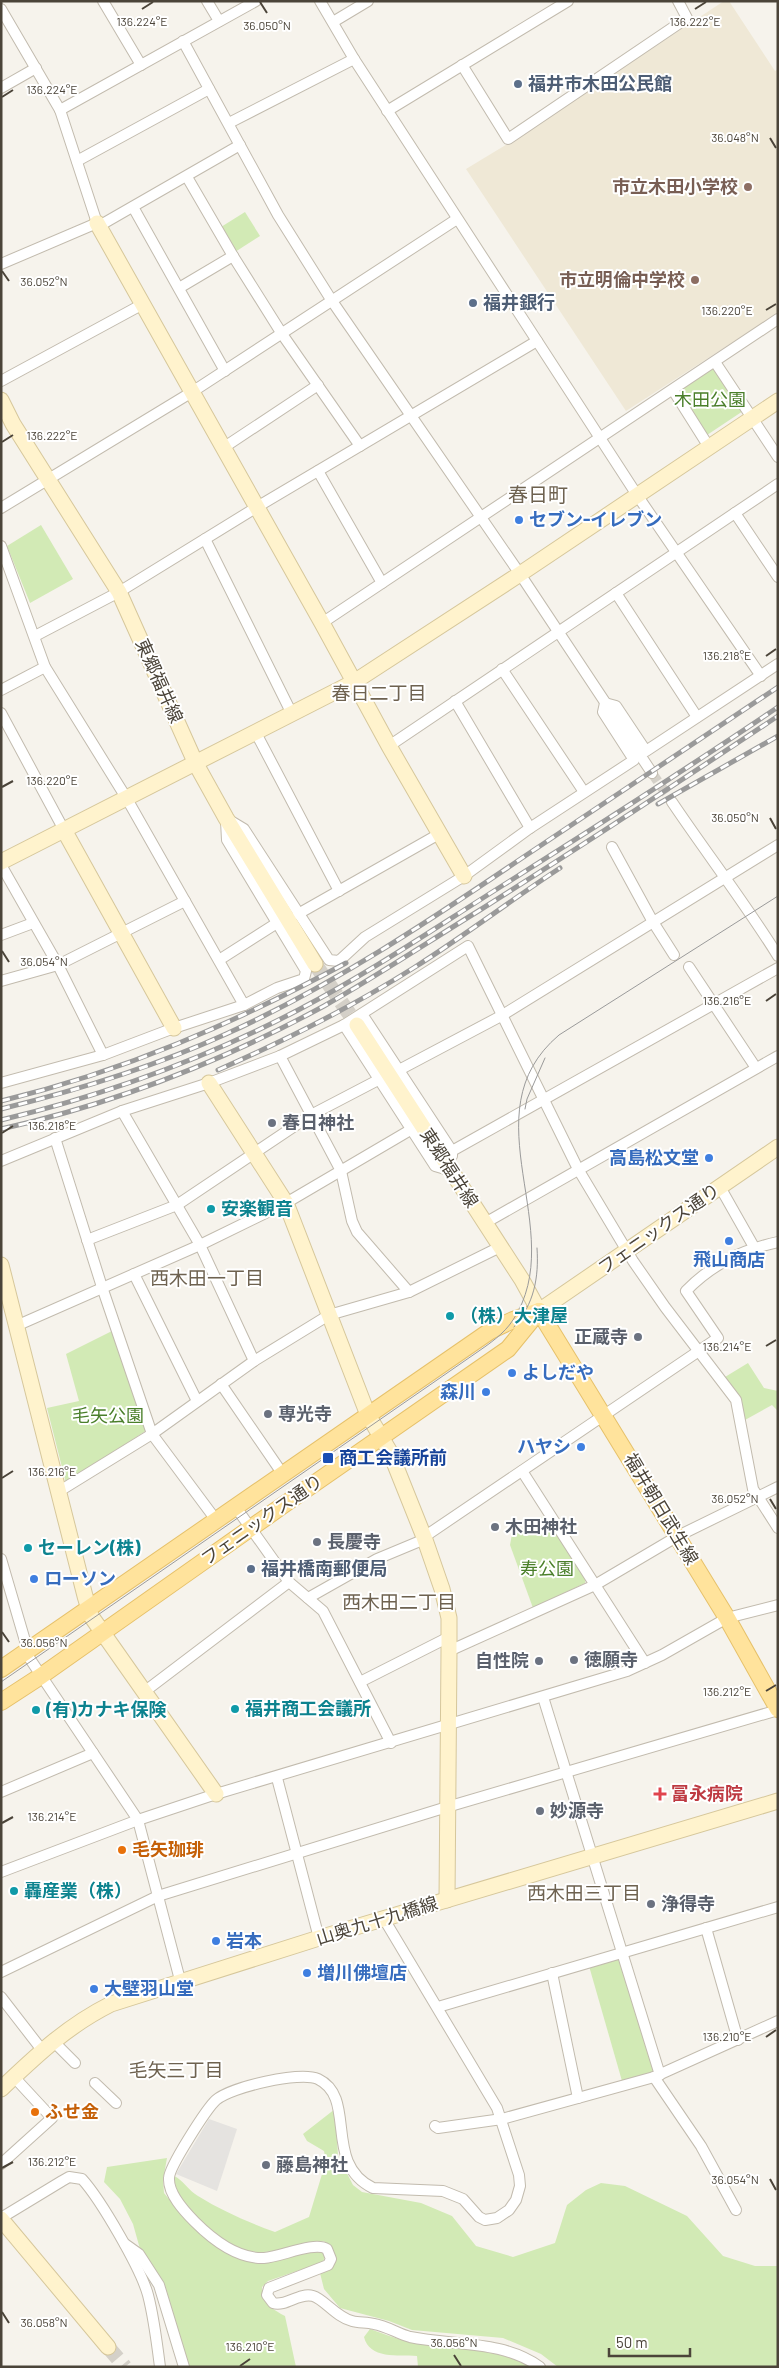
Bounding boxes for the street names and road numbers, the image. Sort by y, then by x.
street label: 東郷福井線 [132,635,188,726]
street label: 東郷福井線 [416,1124,484,1211]
street label: フェニックス通り [593,1178,723,1278]
street label: 福井朝日武生線 [620,1449,704,1568]
street label: フェニックス通り [196,1469,326,1569]
street label: 山奥九十九橋線 [313,1891,440,1949]

